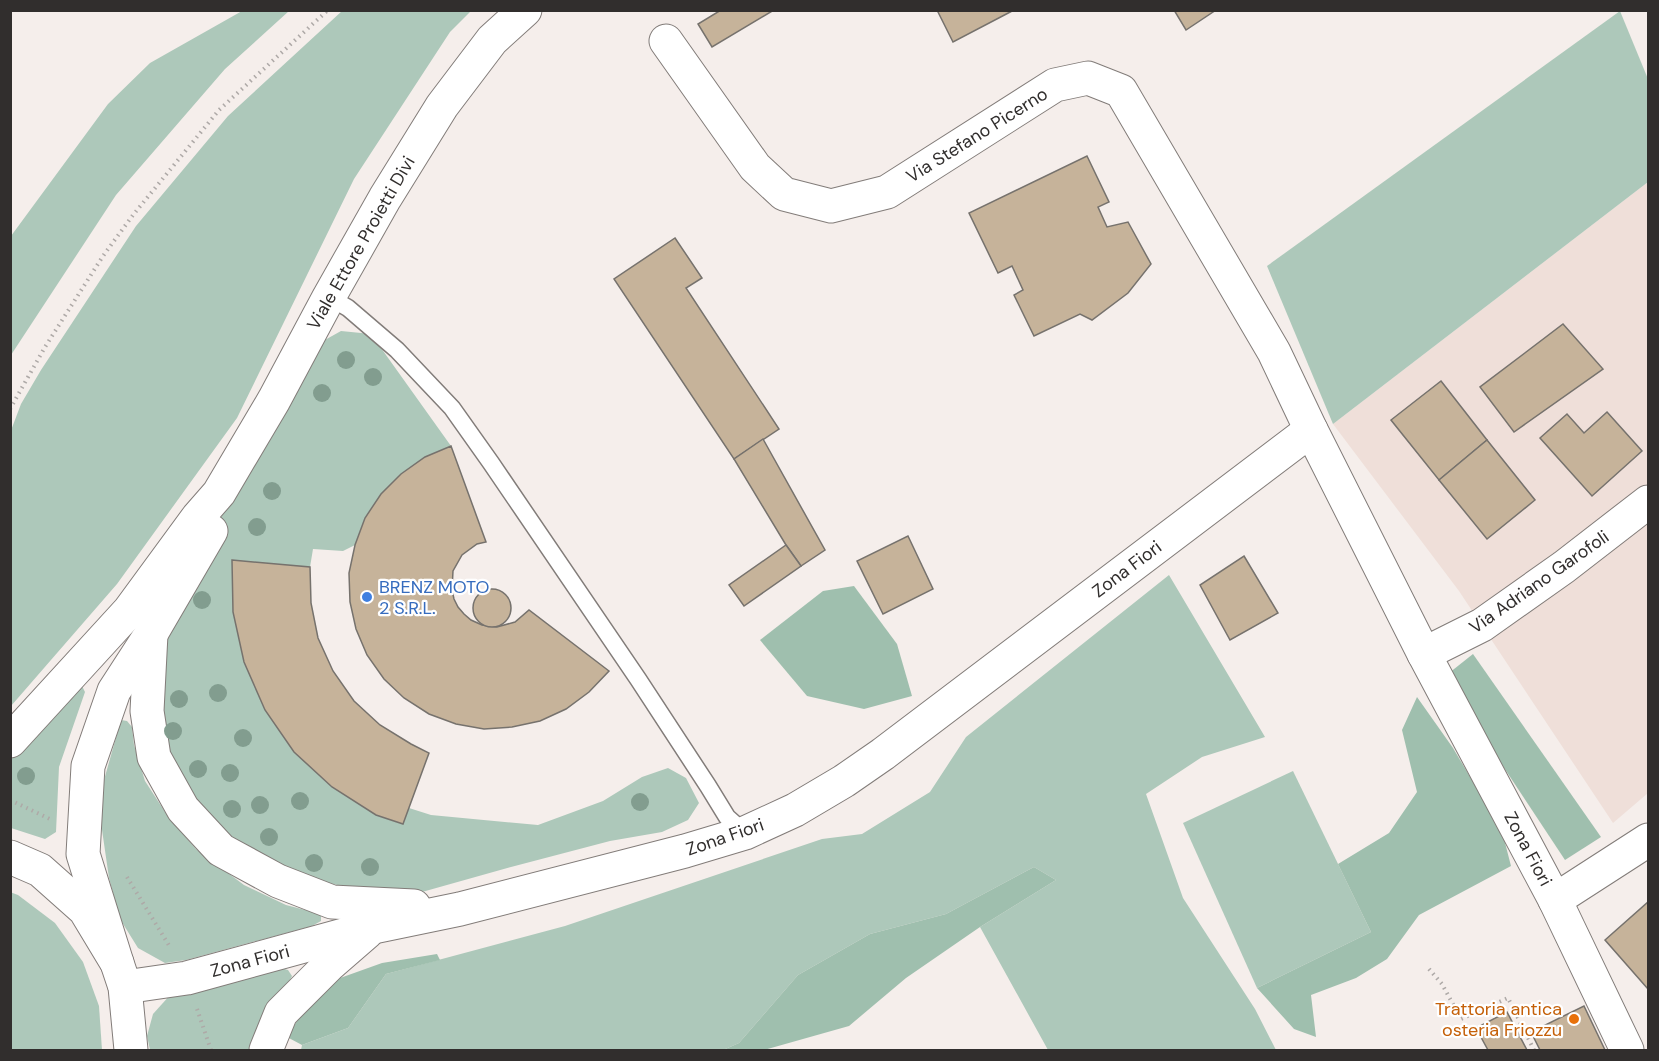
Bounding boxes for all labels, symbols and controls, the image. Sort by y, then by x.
street label: Via Stefano Picerno [902,82,1052,188]
street label: Viale Ettore Proietti Divi [301,152,421,334]
street label: Via Adriano Garofoli [1464,525,1614,639]
street label: Zona Fiori [1087,535,1167,603]
place label: BRENZ MOTO 2 S.R.L. [379,575,490,620]
marker: BRENZ MOTO 2 S.R.L. [360,590,374,604]
street label: Zona Fiori [1498,808,1558,890]
street label: Zona Fiori [683,812,767,862]
street label: Zona Fiori [208,939,292,983]
place label: Trattoria antica osteria Friozzu [1435,997,1562,1042]
marker: Trattoria antica osteria Friozzu [1567,1012,1581,1026]

